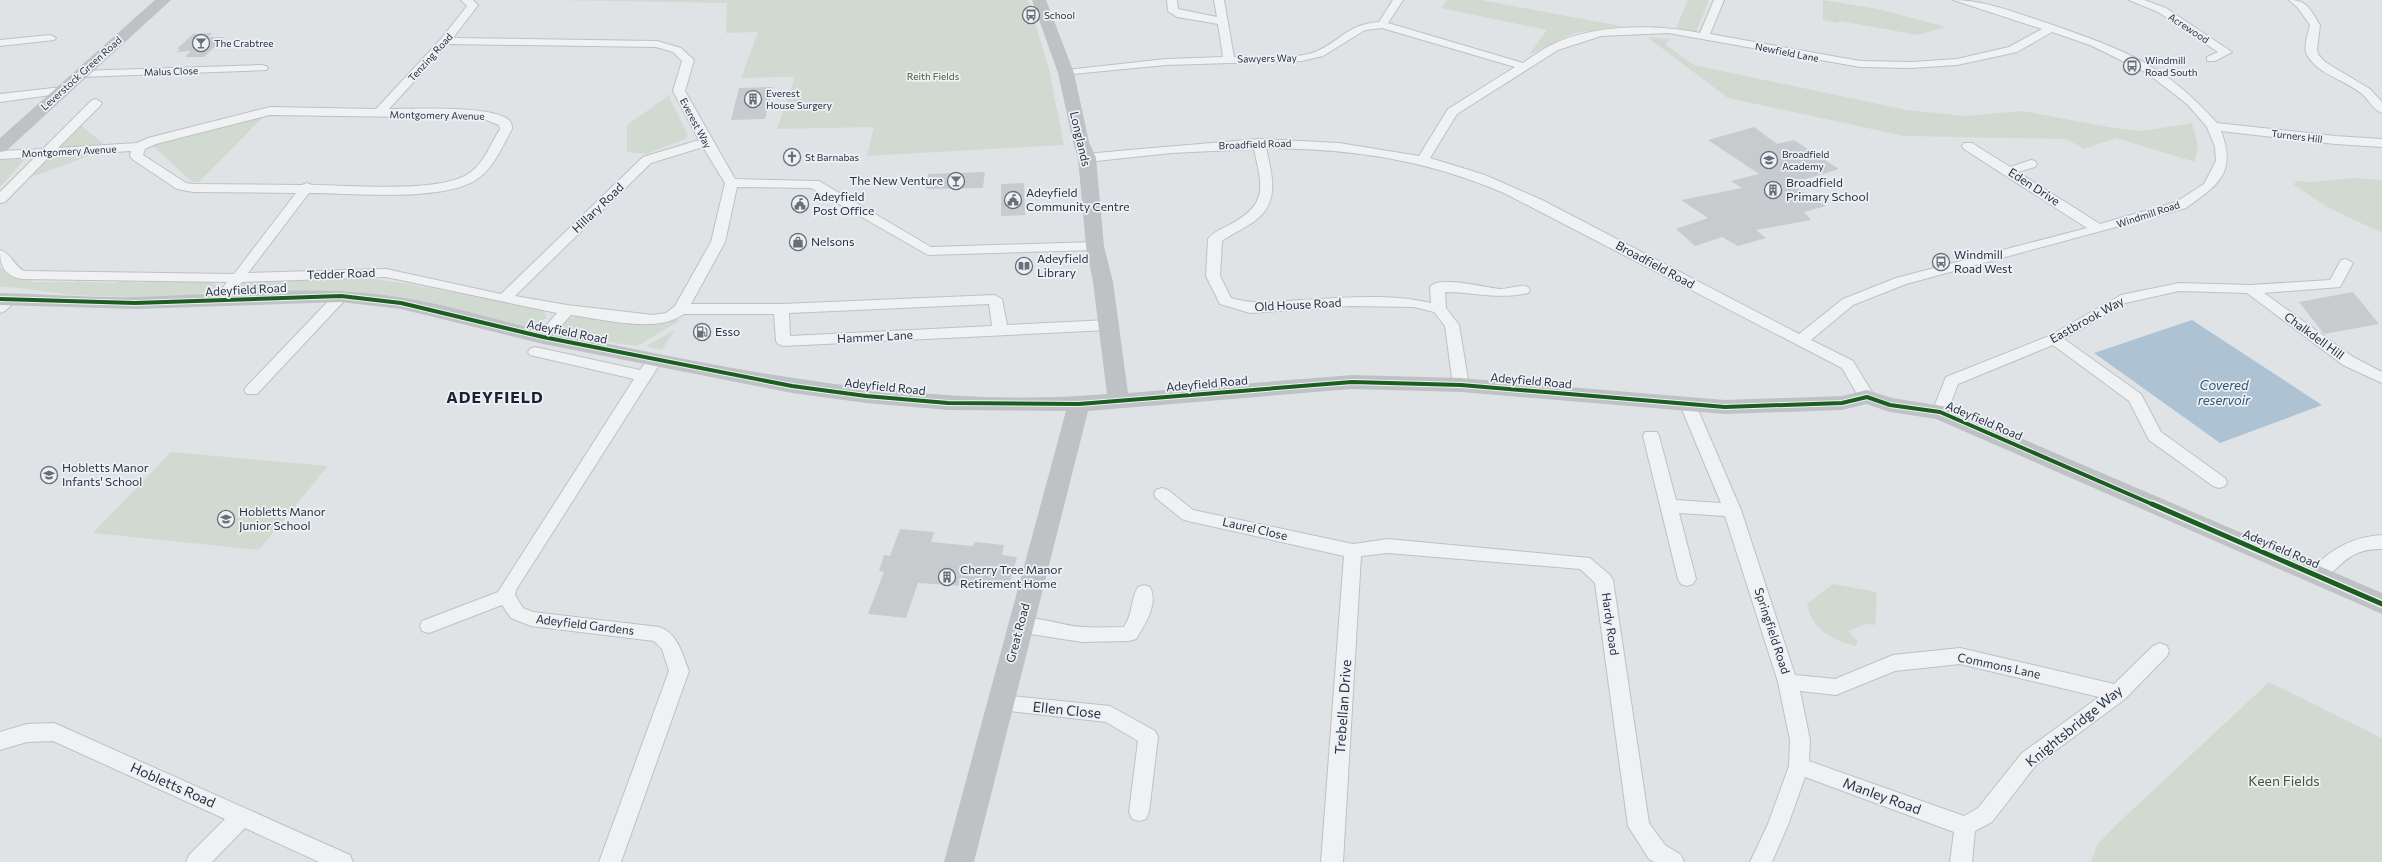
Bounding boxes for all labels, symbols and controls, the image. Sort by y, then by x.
bus stop icon: School [1021,5,1041,25]
place label: School [1044,9,1075,21]
street label: Acrewood [2166,10,2212,46]
street label: Tenzing Road [405,30,455,84]
street label: Leverstock Green Road [38,33,124,112]
bar icon: The Crabtree [191,33,211,53]
place label: The Crabtree [214,37,274,49]
street label: Newfield Lane [1754,40,1820,64]
street label: Sawyers Way [1237,51,1297,65]
place label: Windmill Road South [2145,54,2198,78]
bus stop icon: Windmill Road South [2122,56,2142,76]
street label: Malus Close [144,64,198,78]
park label: Reith Fields [907,70,960,82]
place label: Everest House Surgery [766,87,832,111]
building icon: Everest House Surgery [743,89,763,109]
street label: Everest Way [678,96,714,150]
street label: Montgomery Avenue [389,108,485,122]
street label: Longlands [1068,110,1094,168]
street label: Turners Hill [2271,127,2323,145]
street label: Broadfield Road [1218,137,1292,151]
street label: Montgomery Avenue [21,143,117,159]
church icon: St Barnabas [782,147,802,167]
place label: Broadfield Academy [1782,148,1830,172]
school or university icon: Broadfield Academy [1759,150,1779,170]
place label: St Barnabas [805,151,860,163]
street label: Eden Drive [2006,164,2063,208]
bar icon: The New Venture [946,171,966,191]
place label: The New Venture [850,173,943,187]
place label: Broadfield Primary School [1786,175,1869,203]
street label: Hillary Road [569,179,626,235]
building icon: Broadfield Primary School [1763,180,1783,200]
place label: Adeyfield Community Centre [1026,185,1130,213]
place label: Adeyfield Post Office [813,189,874,217]
public building icon: Adeyfield Community Centre [1003,190,1023,210]
public building icon: Adeyfield Post Office [790,194,810,214]
street label: Windmill Road [2115,198,2181,230]
shop icon: Nelsons [788,232,808,252]
place label: Nelsons [811,234,854,248]
street label: Broadfield Road [1614,237,1697,291]
place label: Windmill Road West [1954,247,2012,275]
place label: Adeyfield Library [1037,251,1089,279]
bus stop icon: Windmill Road West [1931,252,1951,272]
library icon: Adeyfield Library [1014,256,1034,276]
street label: Tedder Road [307,265,375,281]
street label: Adeyfield Road [205,280,287,298]
street label: Eastbrook Way [2047,293,2126,345]
street label: Old House Road [1254,295,1342,313]
street label: Chalkdell Hill [2282,309,2347,362]
street label: Adeyfield Road [526,316,609,346]
fuel station icon: Esso [692,322,712,342]
place label: Esso [715,324,740,338]
street label: Hammer Lane [837,327,913,345]
street label: Adeyfield Road [1490,369,1572,391]
street label: Adeyfield Road [1166,372,1248,394]
street label: Adeyfield Road [844,375,927,397]
water label: Covered reservoir [2198,377,2251,408]
district label: ADEYFIELD [446,387,544,406]
street label: Adeyfield Road [1944,398,2025,443]
place label: Hobletts Manor Infants' School [62,460,149,488]
school or university icon: Hobletts Manor Infants' School [39,465,59,485]
place label: Hobletts Manor Junior School [239,504,326,533]
school or university icon: Hobletts Manor Junior School [216,509,236,529]
street label: Laurel Close [1221,514,1289,542]
street label: Adeyfield Road [2241,526,2322,571]
place label: Cherry Tree Manor Retirement Home [960,562,1062,590]
building icon: Cherry Tree Manor Retirement Home [937,567,957,587]
street label: Springfield Road [1752,586,1794,676]
street label: Hardy Road [1600,592,1622,656]
street label: Great Road [1002,601,1032,664]
street label: Adeyfield Gardens [535,611,635,637]
street label: Commons Lane [1956,649,2042,681]
street label: Trebellan Drive [1331,659,1354,755]
street label: Knightsbridge Way [2022,681,2126,770]
street label: Ellen Close [1032,697,1102,722]
street label: Hobletts Road [128,758,218,811]
park label: Keen Fields [2248,772,2320,789]
street label: Manley Road [1841,774,1924,818]

